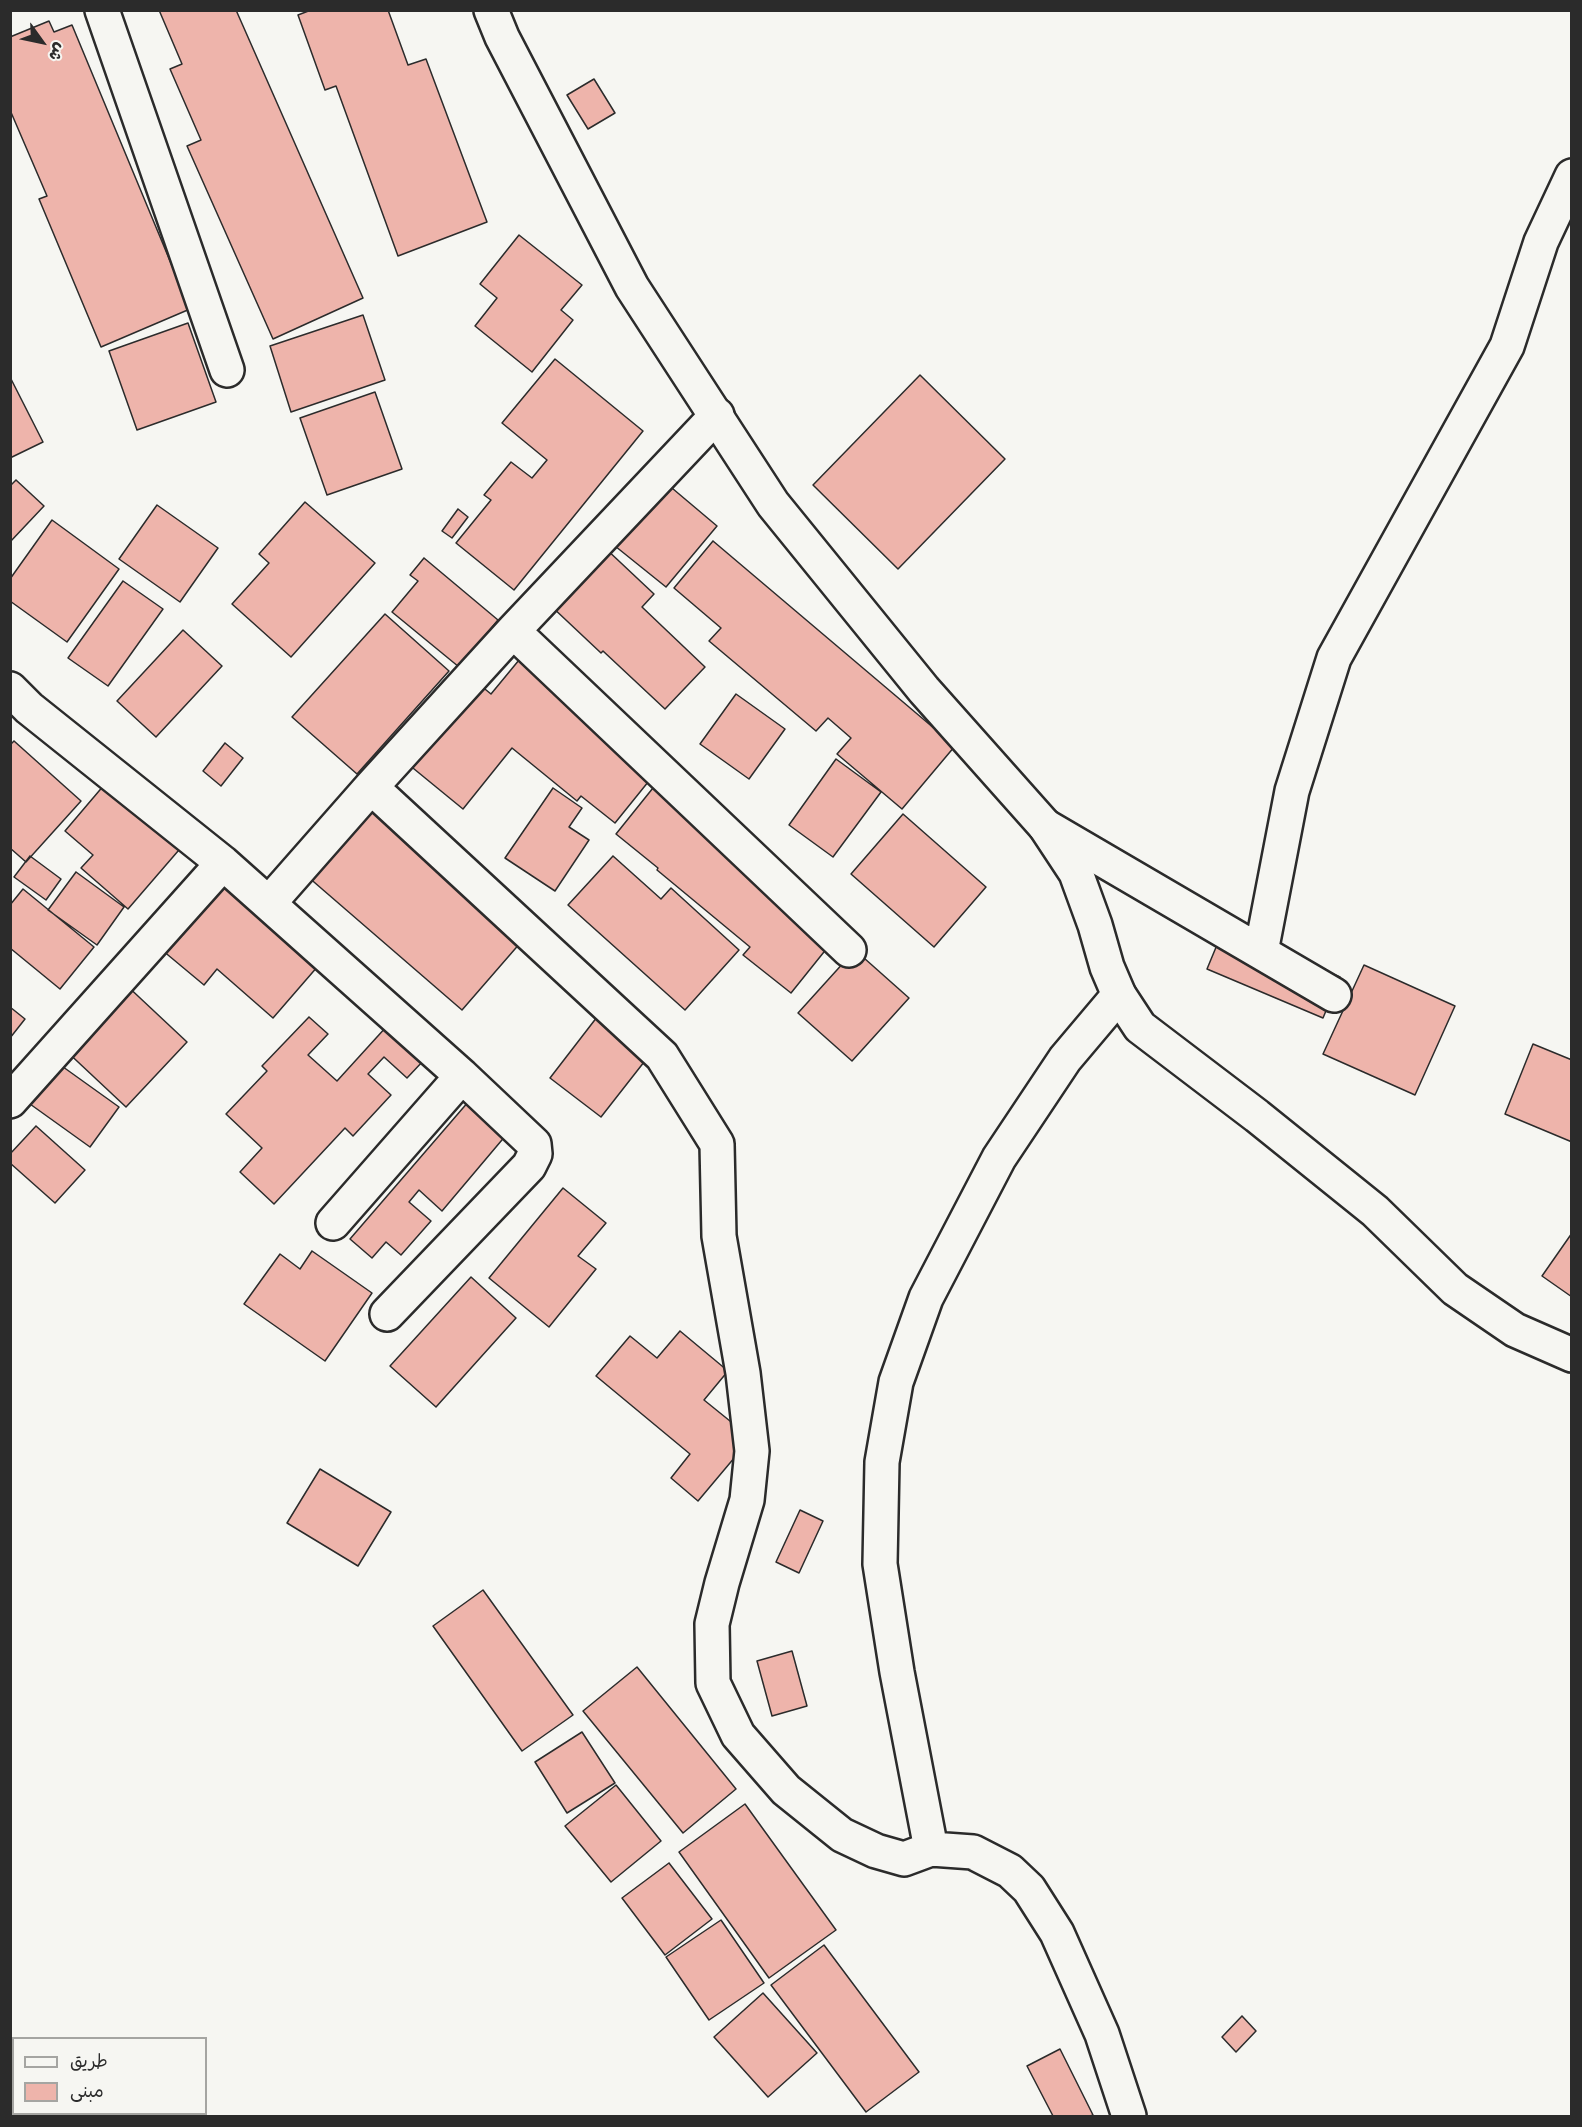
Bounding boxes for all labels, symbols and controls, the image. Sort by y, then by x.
north arrow [12,12,72,72]
text: ش [45,40,69,64]
legend [12,2037,207,2115]
text: طريق [70,2051,108,2072]
text: مبنى [70,2081,104,2102]

